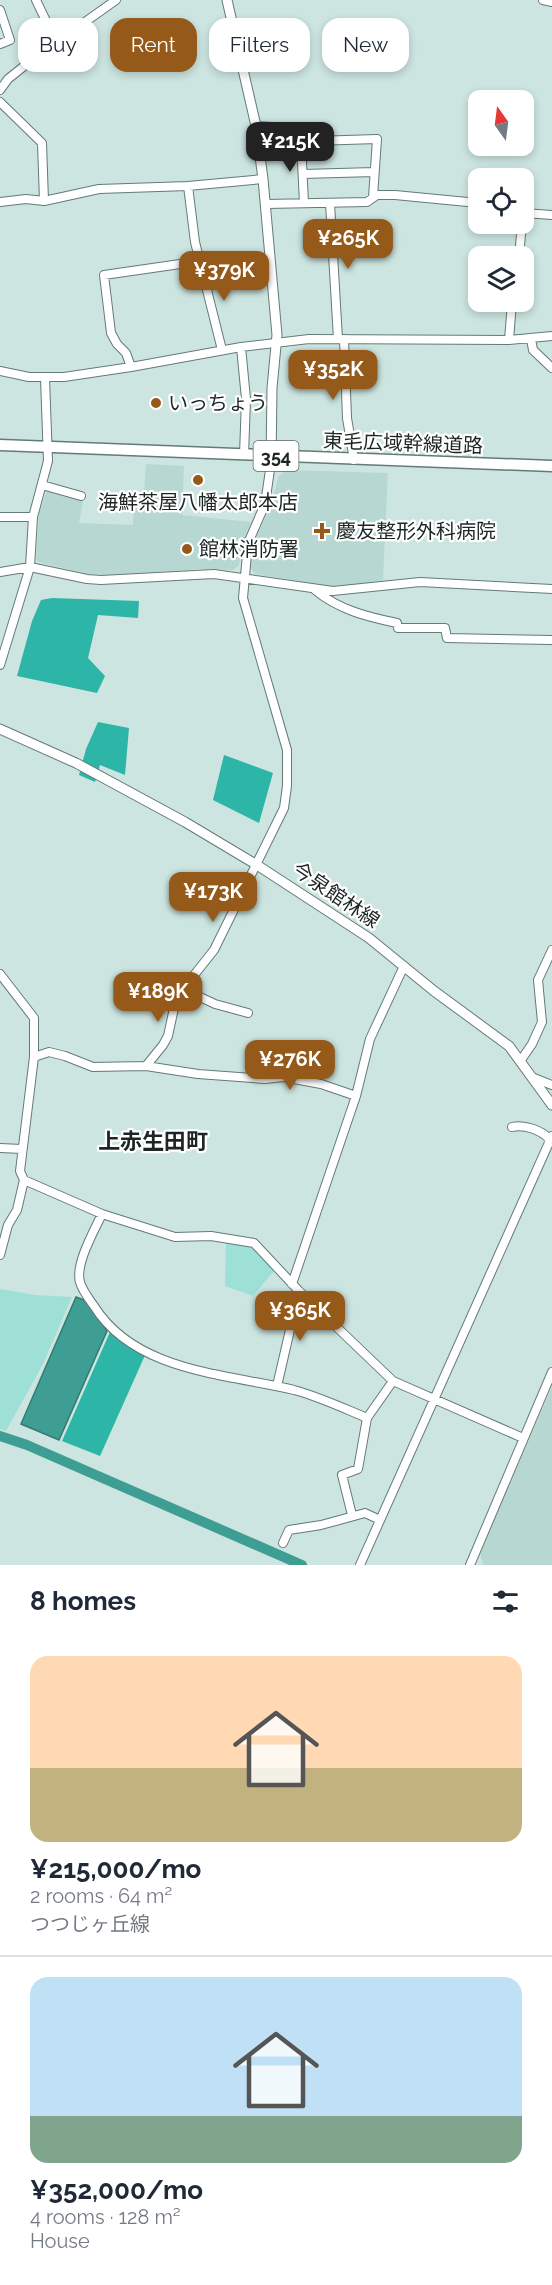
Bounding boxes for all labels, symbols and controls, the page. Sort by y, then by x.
chip: Buy [18,18,98,72]
chip: Rent [110,18,197,72]
chip: Filters [209,18,310,72]
chip: New [322,18,409,72]
north arrow [468,90,534,156]
map controls [468,90,534,312]
pin: ¥215K [248,122,332,173]
text: ¥215K [260,129,320,153]
button: locate [468,168,534,234]
pin: ¥265K [306,219,390,270]
text: ¥265K [317,226,379,250]
button: layers [468,246,534,312]
pin: ¥379K [182,251,266,302]
text: ¥379K [193,258,255,282]
pin: ¥352K [291,350,375,401]
text: ¥352K [302,357,364,381]
place label: いっちょう [168,391,268,415]
marker: いっちょう [149,396,163,410]
street label: 東毛広域幹線道路 [323,428,483,458]
road number: 354 [254,441,298,471]
marker: 海鮮茶屋八幡太郎本店 [191,473,205,487]
place label: 海鮮茶屋八幡太郎本店 [98,490,298,514]
place label: 慶友整形外科病院 [336,519,496,543]
marker: 慶友整形外科病院 [313,522,331,540]
place label: 館林消防署 [199,537,299,561]
marker: 館林消防署 [180,542,194,556]
street label: 今泉館林線 [288,857,384,933]
pin: ¥173K [171,872,255,923]
text: ¥173K [183,879,243,903]
pin: ¥189K [116,972,200,1023]
text: ¥189K [127,979,189,1003]
pin: ¥276K [248,1040,332,1091]
text: ¥276K [259,1047,321,1071]
district label: 上赤生田町 [98,1128,208,1154]
pin: ¥365K [258,1291,342,1342]
text: ¥365K [269,1298,331,1322]
icon: filters [489,1585,522,1618]
text: 8 homes [30,1586,136,1616]
icon: home [222,1695,330,1803]
text: ¥215,000/mo [30,1854,201,1884]
text: 2 rooms · 64 m² [30,1884,172,1908]
text: つつじヶ丘線 [30,1912,150,1936]
icon: home [222,2016,330,2124]
text: ¥352,000/mo [30,2175,203,2205]
text: 4 rooms · 128 m² [30,2205,181,2229]
text: House [30,2229,90,2253]

